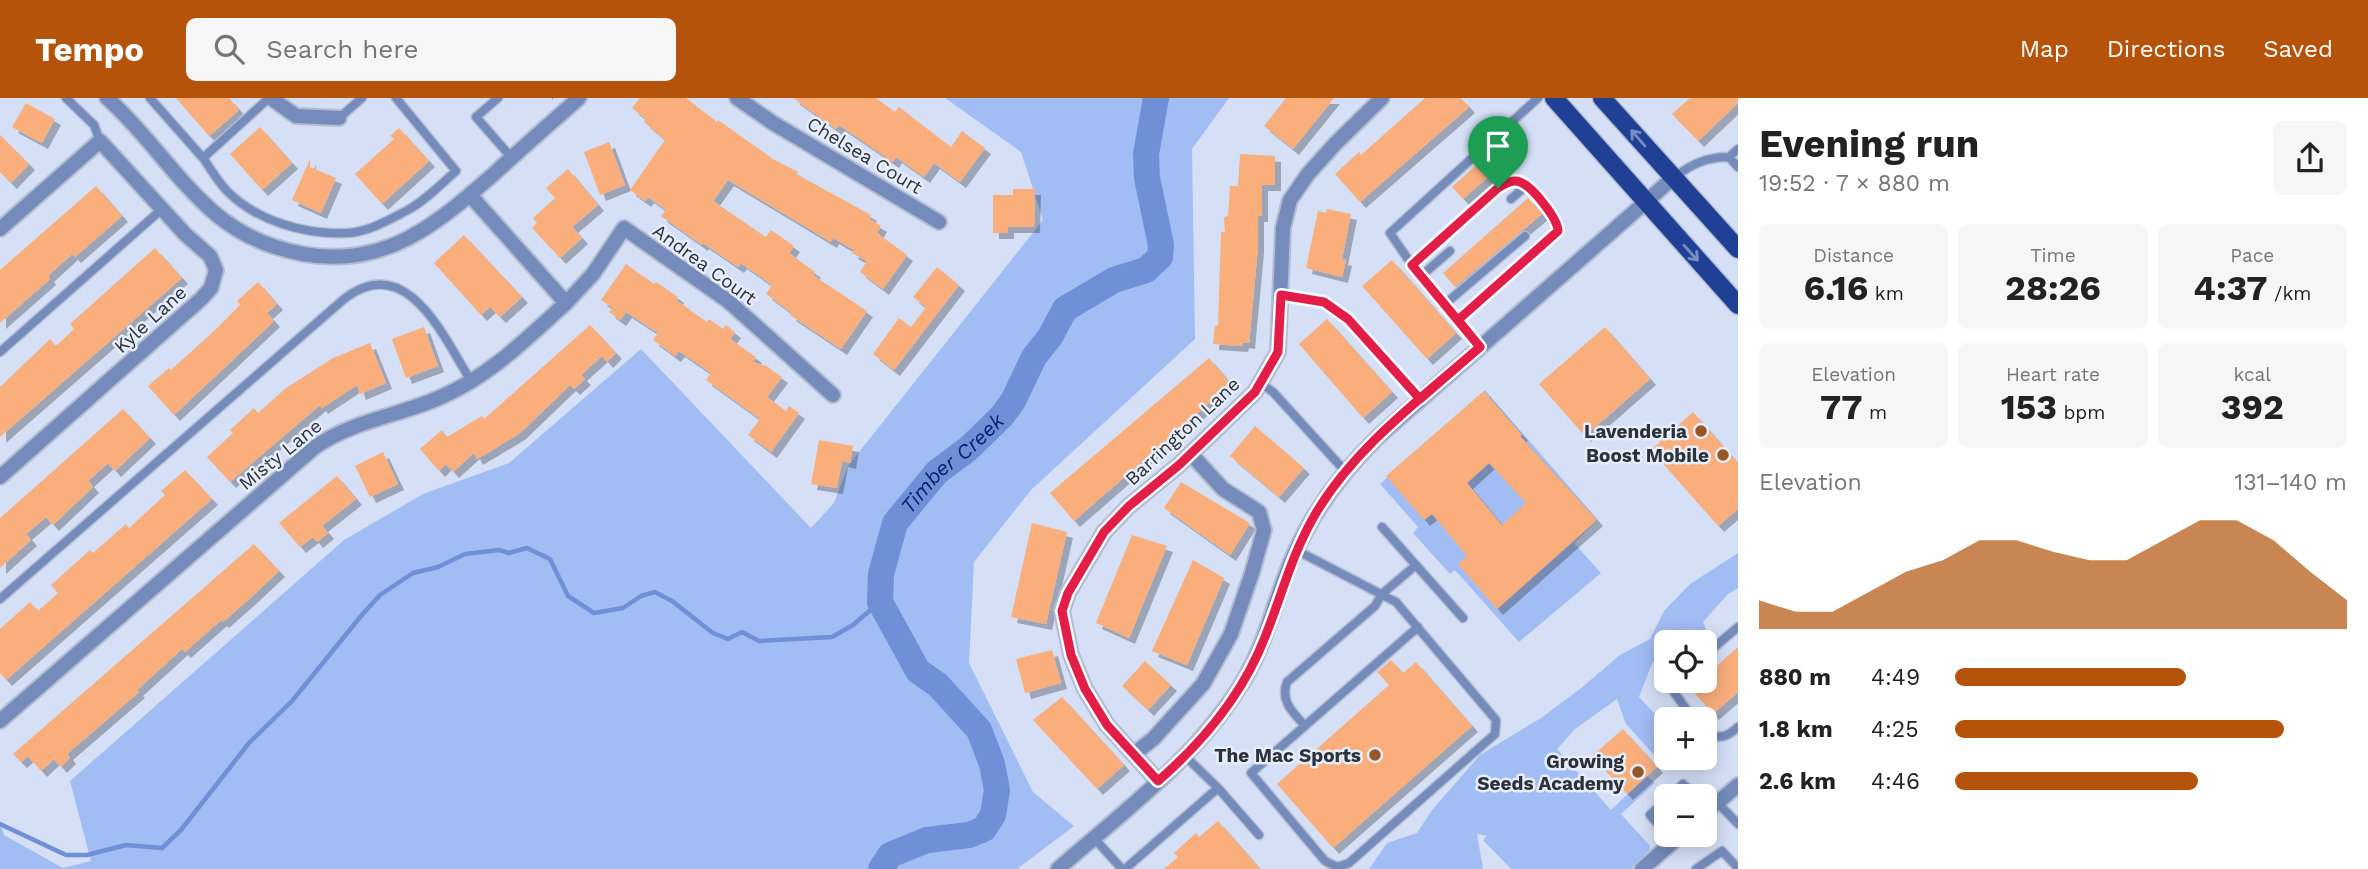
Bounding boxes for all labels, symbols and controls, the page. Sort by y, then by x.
search box [186,18,676,81]
text: Tempo [35,30,144,69]
icon: search [210,30,248,68]
text: Search here [266,34,419,64]
text: Map [2020,35,2069,63]
text: Directions [2107,35,2225,63]
text: Saved [2263,35,2333,63]
street label: Chelsea Court [803,112,927,199]
pin [1468,116,1528,188]
button: share [2273,121,2347,195]
text: Evening run [1759,122,1979,166]
icon: arrive [1479,127,1517,165]
one-way arrow [1630,129,1646,147]
text: 19:52 · 7 × 880 m [1759,170,1950,197]
street label: Andrea Court [648,219,761,310]
one-way arrow [1683,244,1699,262]
text: Distance [1813,244,1894,267]
text: Time [2030,244,2076,267]
text: Pace [2230,244,2274,267]
text: 6.16 [1804,267,1868,309]
text: 28:26 [2005,267,2101,309]
text: 4:37 [2193,267,2268,309]
street label: Kyle Lane [109,281,191,358]
text: km [1868,282,1904,305]
text: /km [2268,282,2311,305]
text: Elevation [1811,363,1896,386]
text: Heart rate [2006,363,2100,386]
text: kcal [2234,363,2271,386]
street label: Barrington Lane [1120,372,1244,490]
text: 77 [1820,386,1863,428]
text: 153 [2001,386,2057,428]
text: 392 [2221,386,2284,428]
text: m [1863,401,1887,424]
text: bpm [2057,401,2105,424]
water label: Timber Creek [895,408,1009,518]
street label: Misty Lane [234,414,326,495]
place label: Lavenderia [1584,420,1687,443]
marker: Lavenderia [1693,423,1709,439]
place label: Boost Mobile [1586,444,1709,467]
marker: Boost Mobile [1715,447,1731,463]
text: Elevation [1759,469,1862,496]
text: 131–140 m [2234,469,2347,496]
map controls [1654,630,1717,847]
button: locate [1654,630,1717,693]
text: 880 m [1759,664,1831,691]
text: 4:49 [1871,664,1920,691]
button: + [1654,707,1717,770]
text: 1.8 km [1759,716,1833,743]
text: 4:25 [1871,716,1919,743]
place label: The Mac Sports [1214,744,1361,767]
marker: The Mac Sports [1367,747,1383,763]
place label: Growing Seeds Academy [1477,750,1624,795]
marker: Growing Seeds Academy [1630,764,1646,780]
text: 2.6 km [1759,768,1836,795]
text: 4:46 [1871,768,1920,795]
button: − [1654,784,1717,847]

